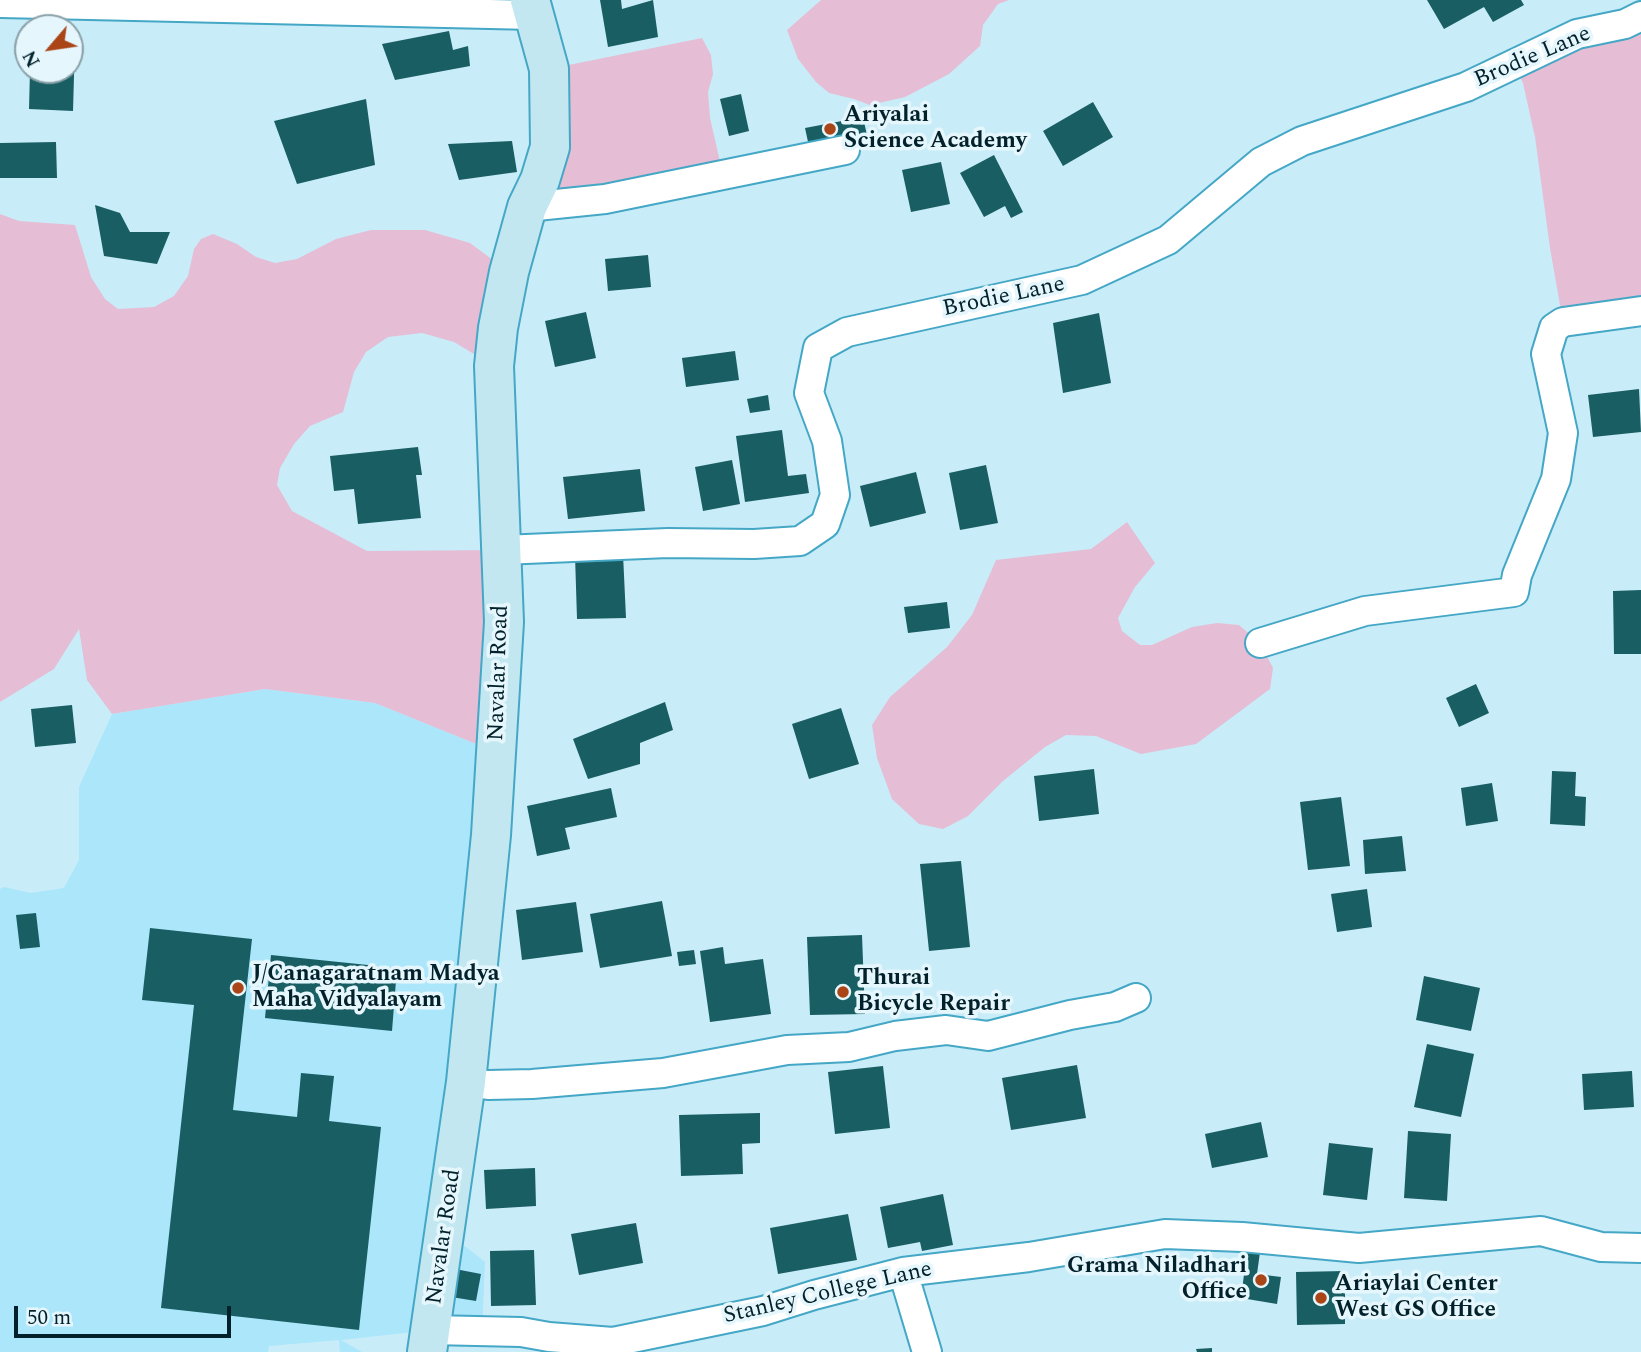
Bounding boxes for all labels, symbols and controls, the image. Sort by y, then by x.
north arrow [14,14,84,84]
street label: Brodie Lane [1471,21,1595,95]
text: N [16,45,48,72]
place label: Ariyalai Science Academy [844,102,1027,156]
marker: Ariyalai Science Academy [822,121,838,137]
street label: Brodie Lane [940,272,1068,324]
street label: Navalar Road [484,604,516,742]
place label: J/Canagaratnam Madya Maha Vidyalayam [252,961,500,1015]
place label: Thurai Bicycle Repair [857,965,1010,1019]
marker: J/Canagaratnam Madya Maha Vidyalayam [230,980,246,996]
marker: Thurai Bicycle Repair [835,984,851,1000]
street label: Navalar Road [422,1168,468,1306]
place label: Grama Niladhari Office [1067,1253,1247,1307]
street label: Stanley College Lane [721,1257,935,1331]
place label: Ariaylai Center West GS Office [1335,1271,1498,1325]
marker: Grama Niladhari Office [1253,1272,1269,1288]
marker: Ariaylai Center West GS Office [1313,1290,1329,1306]
scale bar [18,1292,234,1336]
text: 50 m [27,1302,71,1334]

